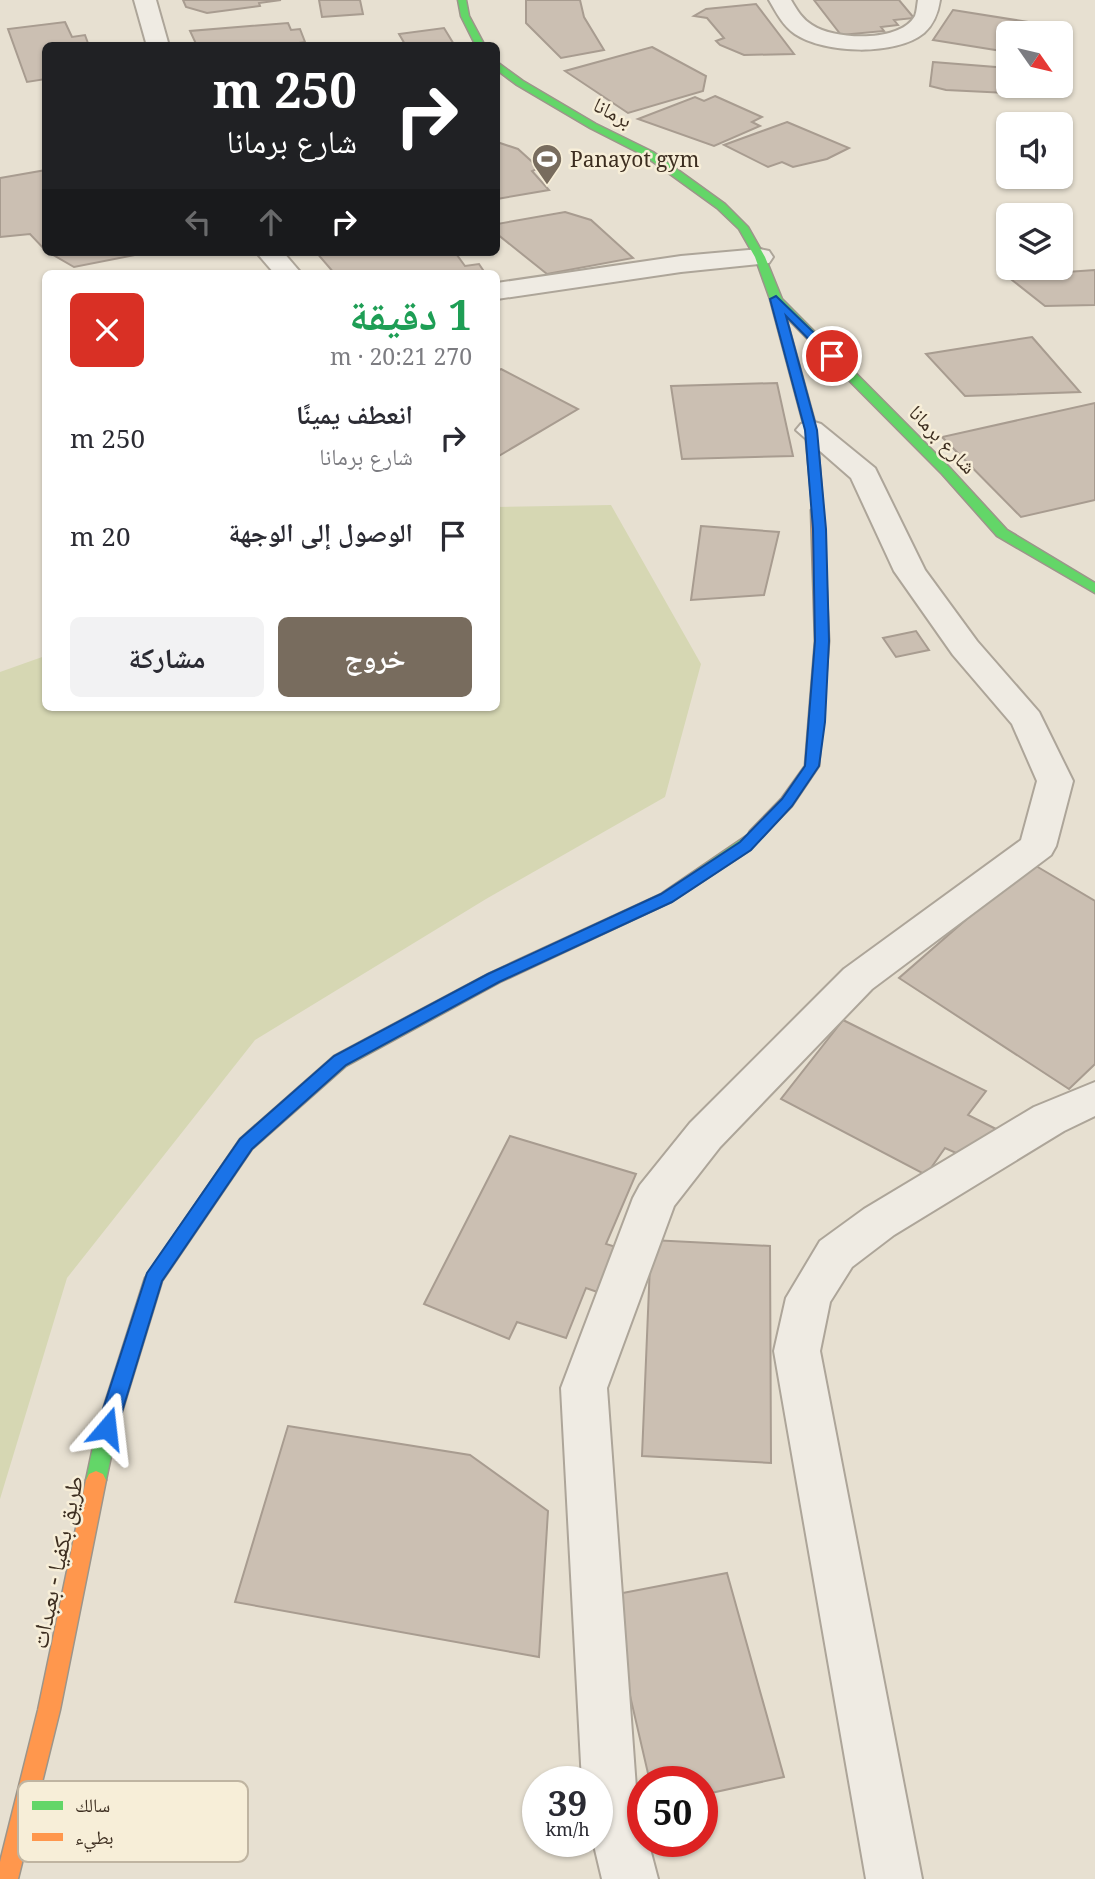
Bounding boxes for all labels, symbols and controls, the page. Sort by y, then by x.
north arrow [996,21,1073,98]
map controls [996,21,1073,280]
text: 250 m [213,56,357,122]
icon: right [381,70,472,161]
street label: برمانا [589,90,637,134]
button: sound [996,112,1073,189]
text: شارع برمانا [227,119,357,162]
sports icon: Panayot gym [530,142,564,186]
place label: Panayot gym [570,145,699,173]
icon: left [179,203,217,241]
icon: ahead [252,203,290,241]
icon: right [325,203,363,241]
button: layers [996,203,1073,280]
text: 1 دقيقة [349,285,472,342]
button: close [70,293,144,367]
pin [802,326,862,386]
icon: arrive [813,337,851,375]
text: 270 m · 20:21 [330,340,472,372]
text: انعطف يمينًا [296,396,413,432]
street label: شارع برمانا [903,398,983,480]
icon: right [434,419,472,457]
text: 250 m [70,420,145,456]
text: شارع برمانا [319,440,413,472]
text: الوصول إلى الوجهة [229,514,413,550]
icon: arrive [434,517,472,555]
text: 20 m [70,518,130,554]
button: مشاركة [70,617,264,697]
button: خروج [278,617,472,697]
position arrow [70,1391,144,1465]
street label: طريق بكفيا - بعبدات [22,1472,90,1652]
speed limit sign: 50 [627,1766,718,1857]
text: 39 [548,1779,587,1826]
legend [18,1781,248,1862]
text: سالك [75,1792,110,1818]
text: km/h [545,1817,590,1841]
text: بطيء [75,1824,114,1853]

